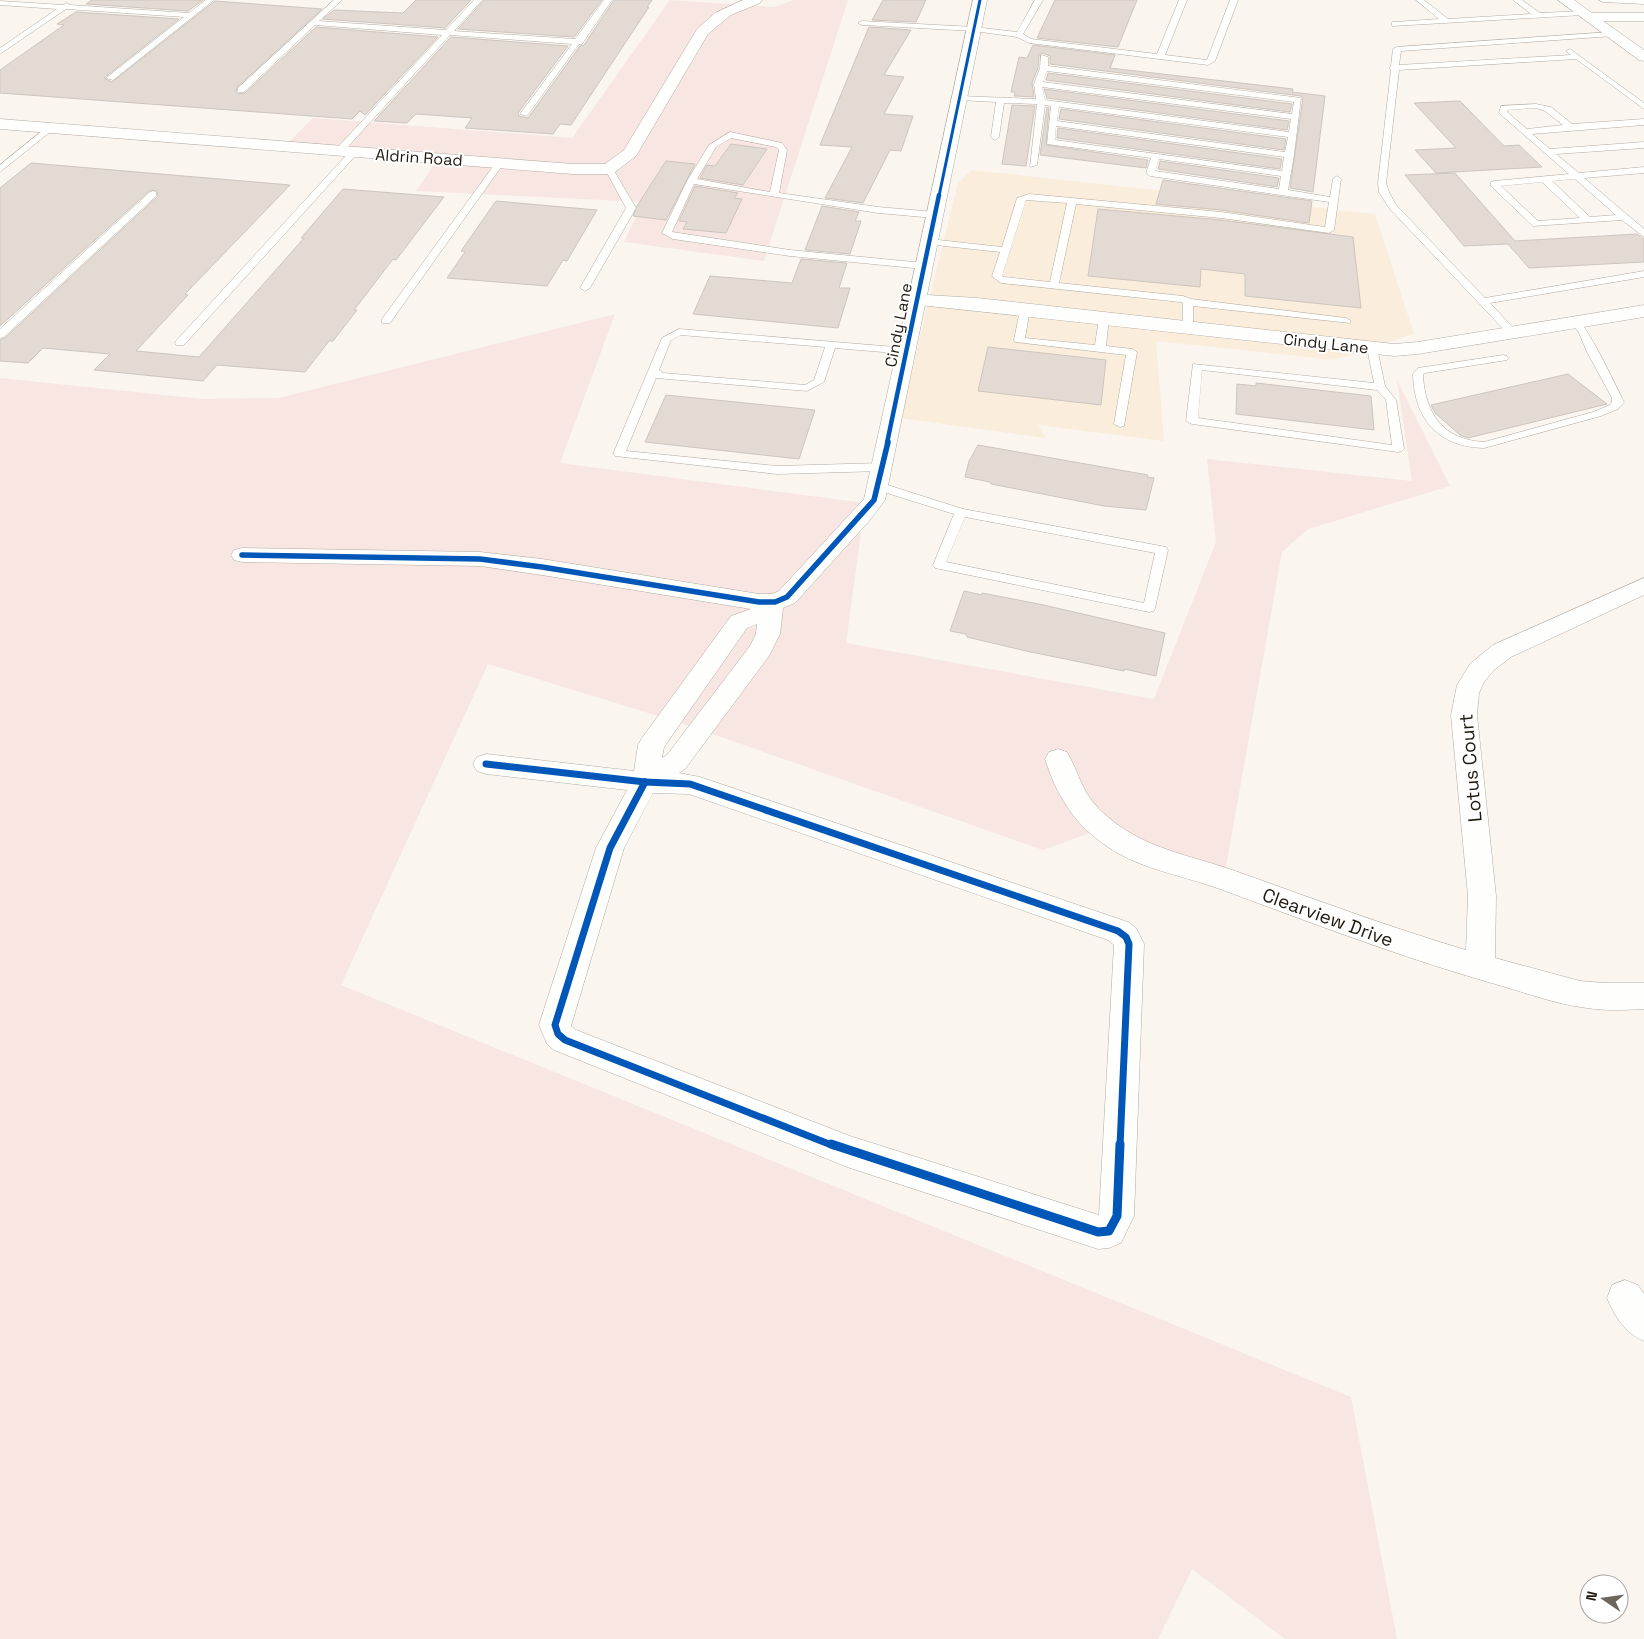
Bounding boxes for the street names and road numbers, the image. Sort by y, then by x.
street label: Aldrin Road [375,144,463,171]
street label: Cindy Lane [880,281,917,369]
street label: Cindy Lane [1282,329,1370,358]
street label: Lotus Court [1453,713,1488,823]
street label: Clearview Drive [1259,882,1397,953]

